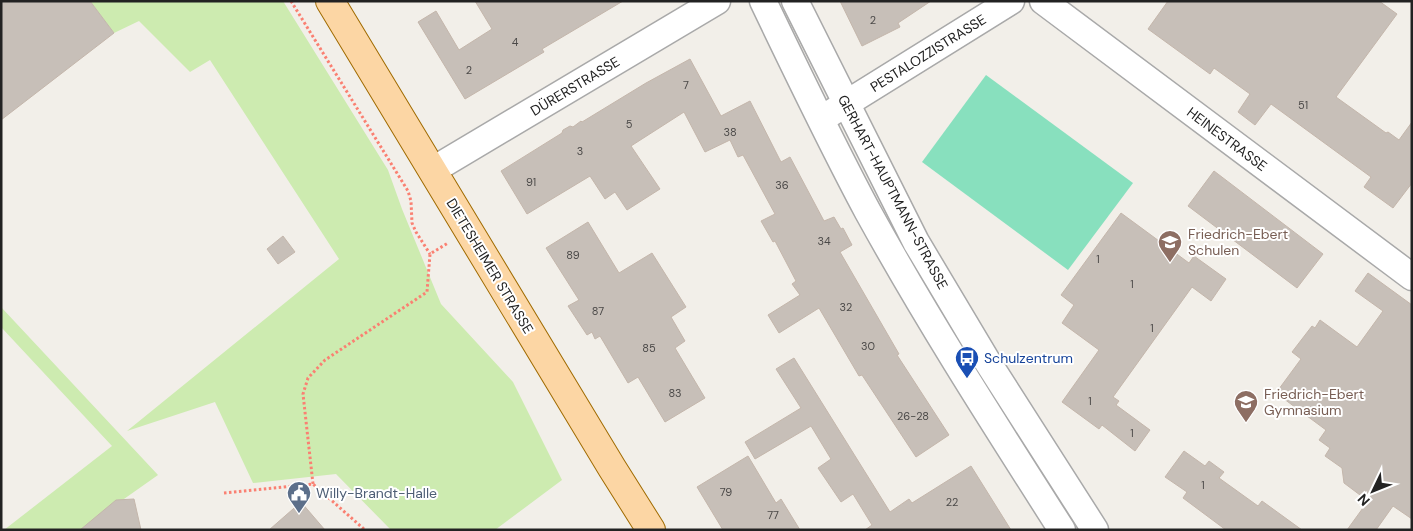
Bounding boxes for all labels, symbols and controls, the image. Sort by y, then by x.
street label: PESTALOZZISTRASSE [867,10,989,96]
house number: 2 [870,13,876,27]
house number: 4 [512,35,519,49]
street label: DÜRERSTRASSE [527,52,623,120]
house number: 2 [466,63,472,77]
house number: 7 [683,78,689,92]
street label: GERHART-HAUPTMANN-STRASSE [834,92,952,292]
house number: 51 [1298,98,1308,112]
street label: HEINESTRASSE [1183,103,1271,175]
house number: 5 [626,117,633,131]
house number: 38 [723,125,737,139]
house number: 3 [577,144,583,158]
house number: 91 [526,175,536,189]
house number: 36 [775,178,789,192]
street label: DIETESHEIMER STRASSE [442,195,538,337]
place label: Friedrich-Ebert Schulen [1188,225,1288,259]
school or university icon: Friedrich-Ebert Schulen [1157,229,1183,263]
house number: 34 [817,234,831,248]
house number: 89 [566,248,580,262]
house number: 1 [1096,252,1100,266]
house number: 1 [1130,277,1134,291]
house number: 32 [840,300,852,314]
house number: 87 [592,304,604,318]
house number: 1 [1150,321,1154,335]
house number: 30 [861,339,875,353]
house number: 85 [642,341,656,355]
bus stop icon: Schulzentrum [954,345,980,379]
place label: Schulzentrum [984,349,1073,367]
place label: Friedrich-Ebert Gymnasium [1264,385,1364,419]
house number: 83 [668,386,682,400]
school or university icon: Friedrich-Ebert Gymnasium [1233,389,1259,423]
house number: 1 [1088,394,1092,408]
house number: 26-28 [897,409,929,423]
house number: 1 [1130,426,1134,440]
north arrow [1348,466,1398,516]
house number: 1 [1201,478,1205,492]
public building icon: Willy-Brandt-Halle [286,480,312,514]
place label: Willy-Brandt-Halle [316,484,437,502]
house number: 79 [720,485,732,499]
text: N [1353,490,1374,510]
house number: 22 [946,495,958,509]
house number: 77 [767,508,779,522]

